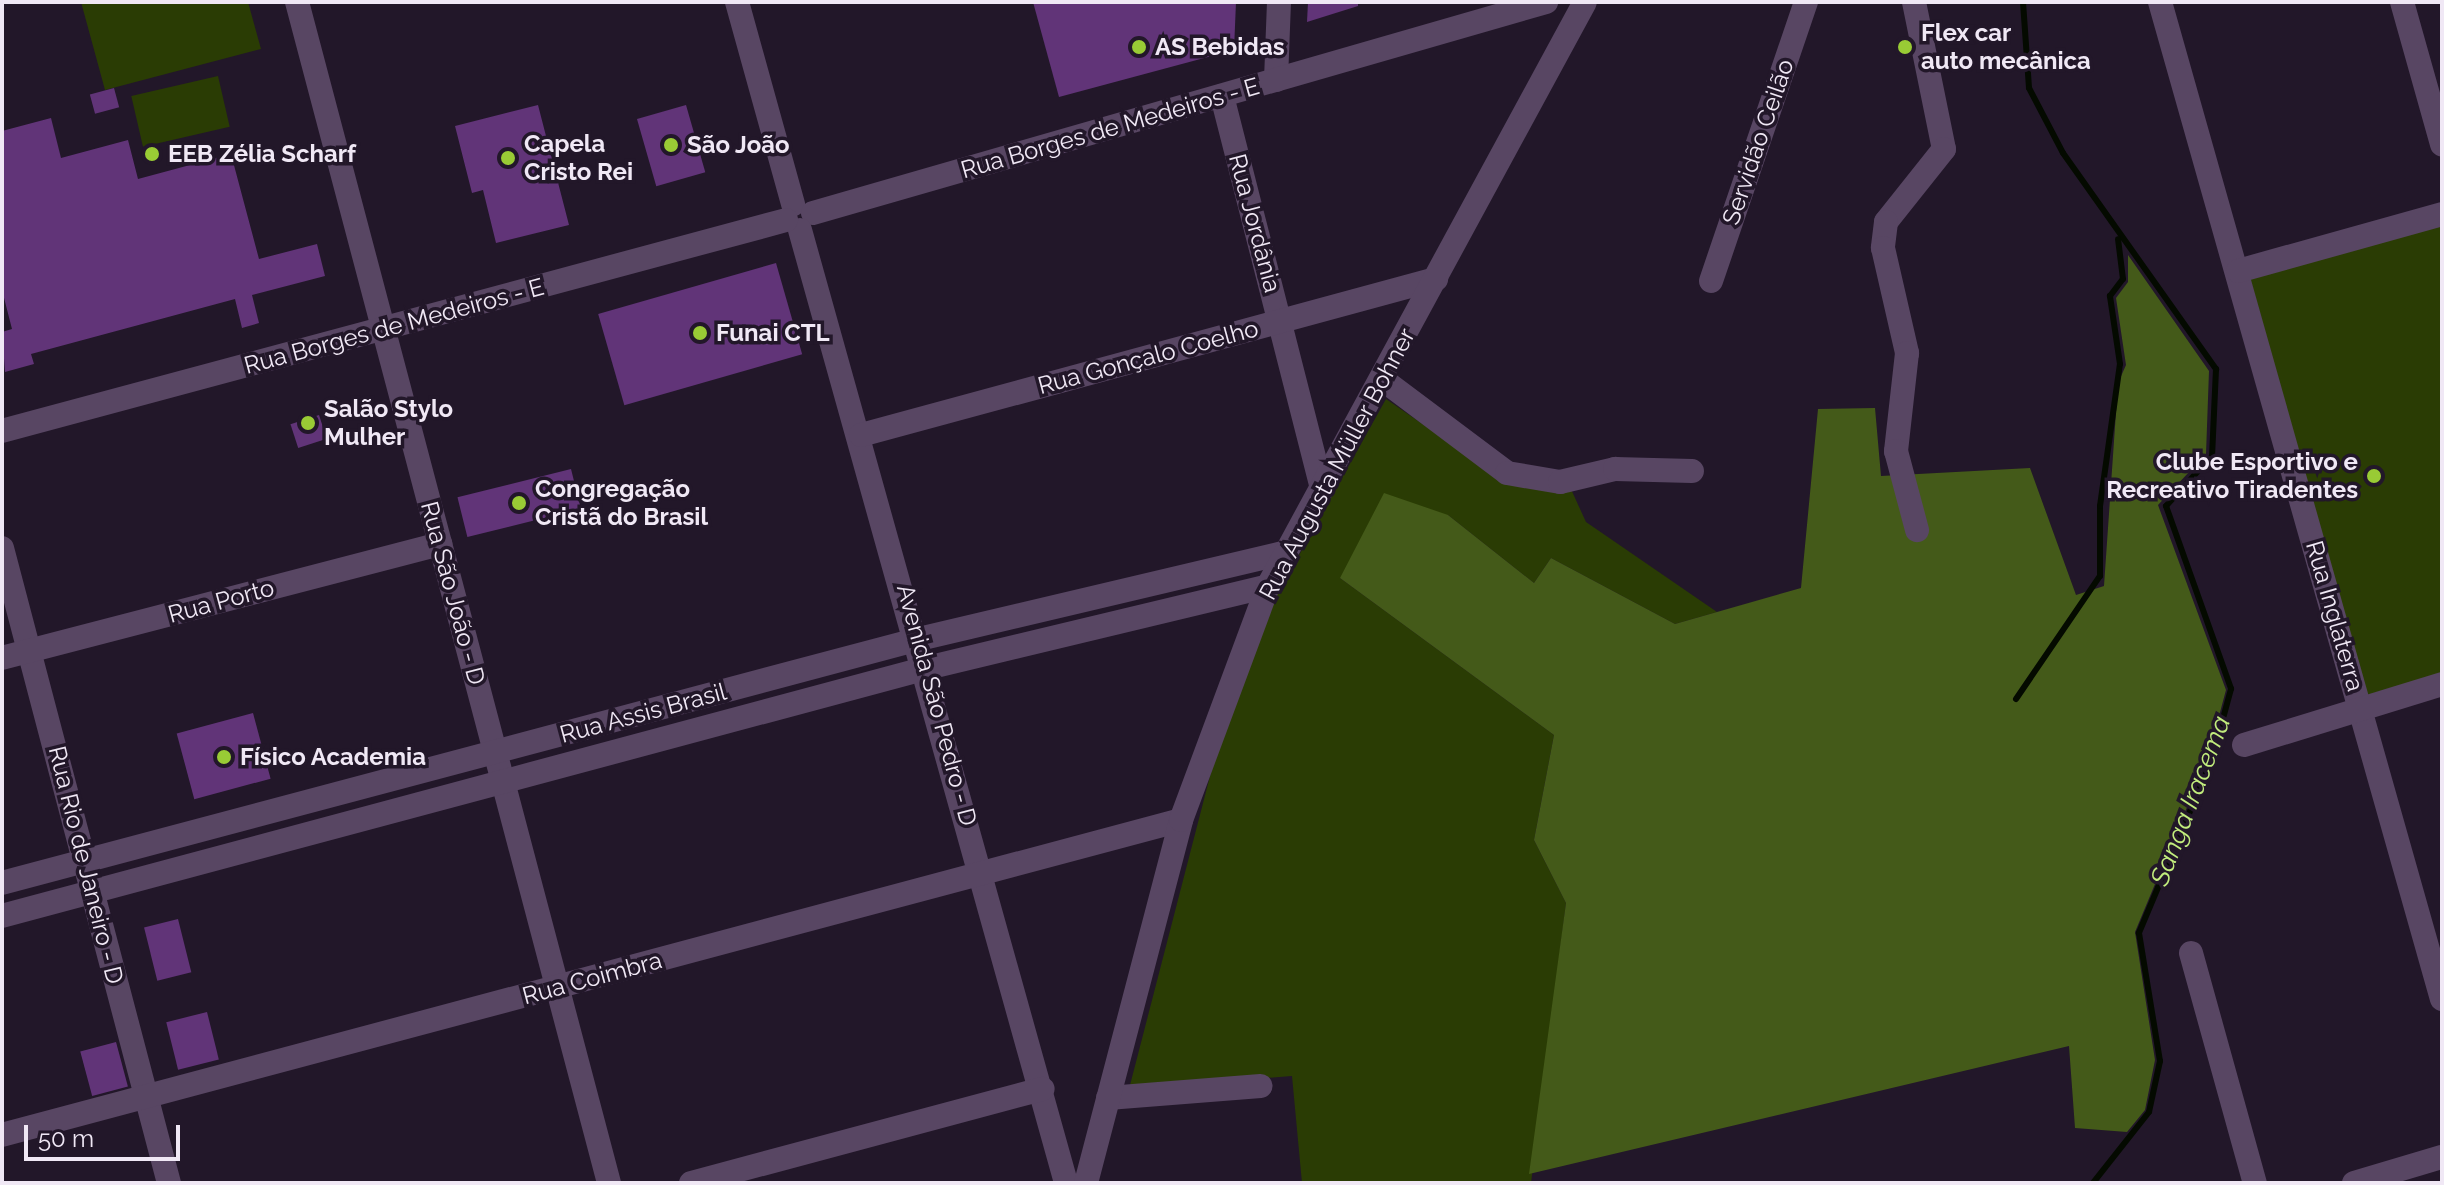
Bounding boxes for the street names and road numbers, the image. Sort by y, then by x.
street label: Servidão Ceilão [1716,55,1800,229]
street label: Rua Borges de Medeiros - E [957,72,1263,184]
street label: Rua Jordânia [1223,150,1287,296]
street label: Rua Borges de Medeiros - E [241,272,547,380]
street label: Rua Gonçalo Coelho [1035,314,1261,400]
street label: Rua Augusta Müller Bohner [1253,323,1421,605]
street label: Rua São João - D [415,498,491,688]
street label: Rua Inglaterra [2300,538,2370,694]
street label: Rua Porto [165,573,277,629]
street label: Avenida São Pedro - D [891,581,983,829]
street label: Rua Assis Brasil [556,677,730,749]
street label: Rua Rio de Janeiro - D [42,743,130,987]
street label: Rua Coimbra [519,946,665,1010]

